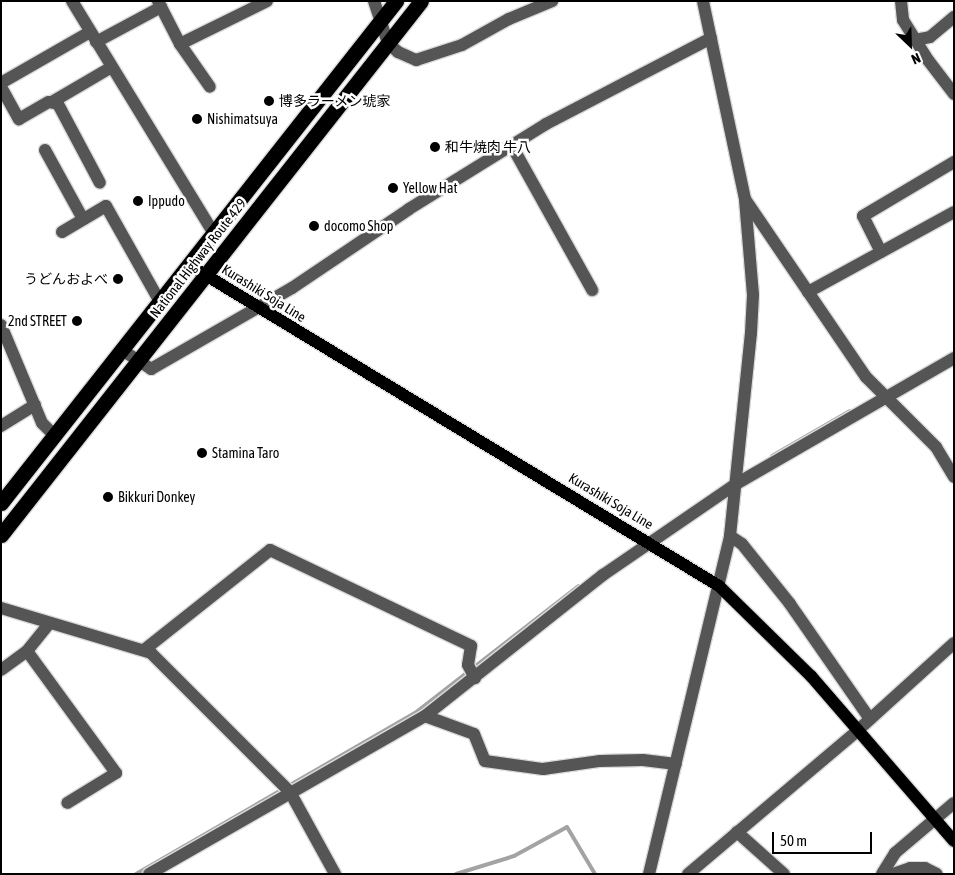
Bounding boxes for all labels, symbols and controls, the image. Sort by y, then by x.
north arrow [885,20,935,70]
text: N [909,50,923,68]
place label: 博多ラーメン琥家 [279,93,391,109]
marker: 博多ラーメン琥家 [263,95,275,107]
place label: Nishimatsuya [207,111,278,127]
marker: Nishimatsuya [191,113,203,125]
place label: 和牛焼肉 牛八 [445,139,531,155]
marker: 和牛焼肉 牛八 [429,141,441,153]
place label: Yellow Hat [403,180,457,196]
marker: Yellow Hat [387,182,399,194]
place label: Ippudo [148,193,185,209]
marker: Ippudo [132,195,144,207]
street label: National Highway Route 429 [146,195,250,321]
place label: docomo Shop [324,218,393,234]
marker: docomo Shop [308,220,320,232]
street label: Kurashiki Soja Line [219,261,309,325]
place label: うどんおよべ [24,271,108,287]
marker: うどんおよべ [112,273,124,285]
place label: 2nd STREET [8,313,67,329]
marker: 2nd STREET [71,315,83,327]
place label: Stamina Taro [212,445,279,461]
marker: Stamina Taro [196,447,208,459]
street label: Kurashiki Soja Line [566,469,656,533]
place label: Bikkuri Donkey [118,489,195,505]
marker: Bikkuri Donkey [102,491,114,503]
scale bar [775,822,875,854]
text: 50 m [780,832,807,849]

